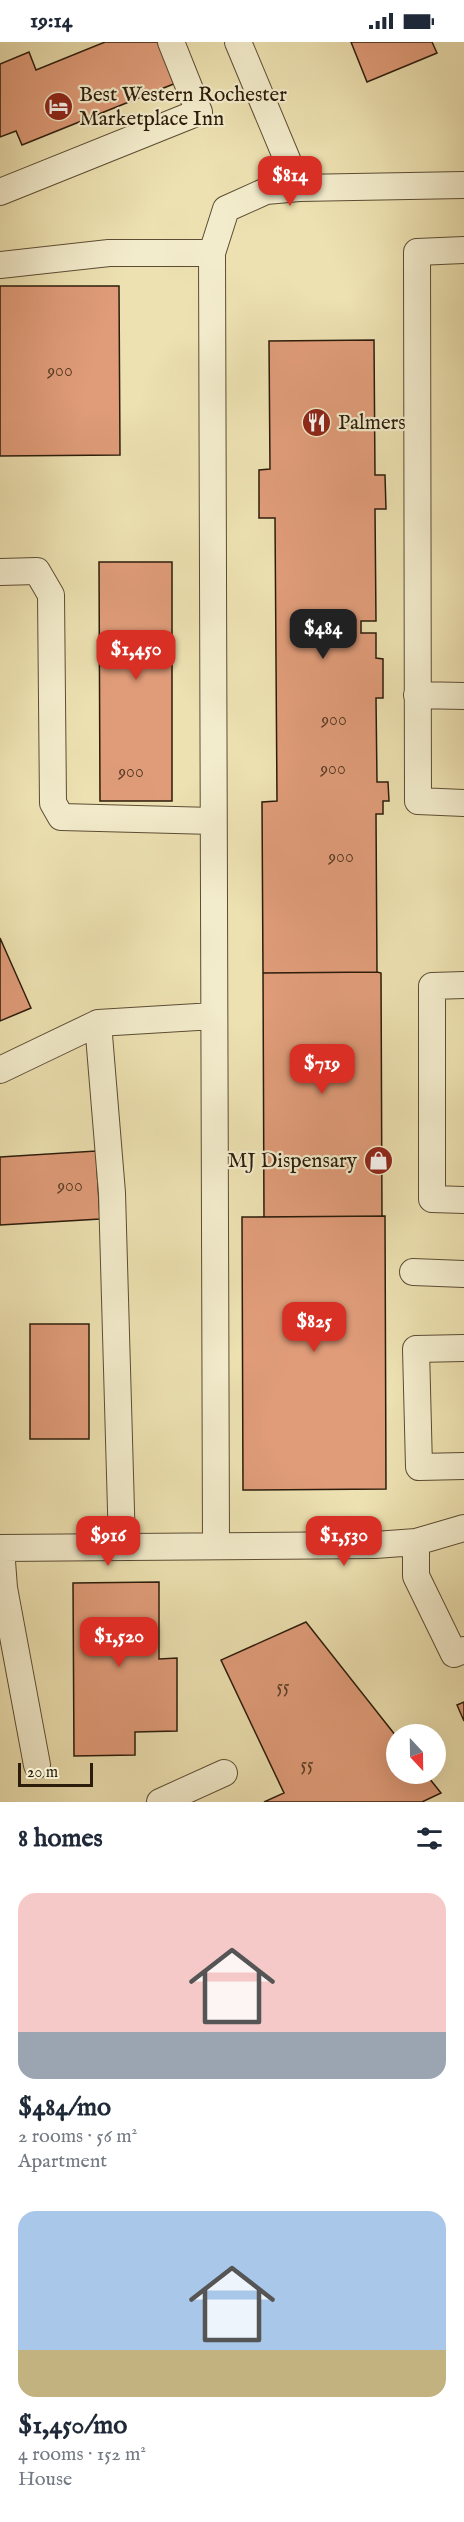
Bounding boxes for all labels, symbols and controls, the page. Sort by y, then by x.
text: 19:14 [30,7,73,35]
place label: Best Western Rochester Marketplace Inn [79,82,287,133]
hotel icon: Best Western Rochester Marketplace Inn [42,91,74,123]
pin: $814 [254,156,326,207]
text: $814 [272,163,308,188]
house number: 900 [46,360,73,383]
restaurant icon: Palmers [301,407,333,439]
place label: Palmers [338,410,406,437]
pin: $484 [287,609,359,660]
text: $484 [304,616,342,641]
pin: $1,450 [87,630,185,681]
text: $1,450 [110,637,162,662]
house number: 900 [320,709,347,732]
house number: 900 [319,758,346,781]
house number: 900 [117,761,144,784]
house number: 900 [327,846,354,869]
pin: $719 [286,1044,358,1095]
text: $719 [304,1051,340,1076]
shop icon: MJ Dispensary [362,1145,394,1177]
place label: MJ Dispensary [228,1148,358,1175]
house number: 900 [56,1175,83,1198]
pin: $825 [278,1302,350,1353]
text: $825 [296,1309,332,1334]
pin: $916 [72,1516,144,1567]
pin: $1,530 [295,1516,393,1567]
text: $916 [90,1523,126,1548]
text: $1,530 [320,1523,368,1548]
pin: $1,520 [70,1617,168,1668]
text: $1,520 [94,1624,144,1649]
house number: 55 [276,1676,290,1699]
north arrow [386,1724,446,1784]
map controls [386,1724,446,1784]
house number: 55 [300,1754,314,1777]
scale bar [18,1760,93,1788]
text: 20 m [27,1763,58,1783]
text: 8 homes [18,1822,103,1855]
icon: filters [413,1822,446,1855]
icon: home [178,1932,286,2040]
text: $484/mo [18,2091,111,2124]
text: 2 rooms · 56 m² [18,2124,137,2149]
text: Apartment [18,2149,107,2174]
icon: home [178,2250,286,2358]
text: $1,450/mo [18,2409,127,2442]
text: 4 rooms · 152 m² [18,2442,146,2467]
text: House [18,2467,72,2492]

